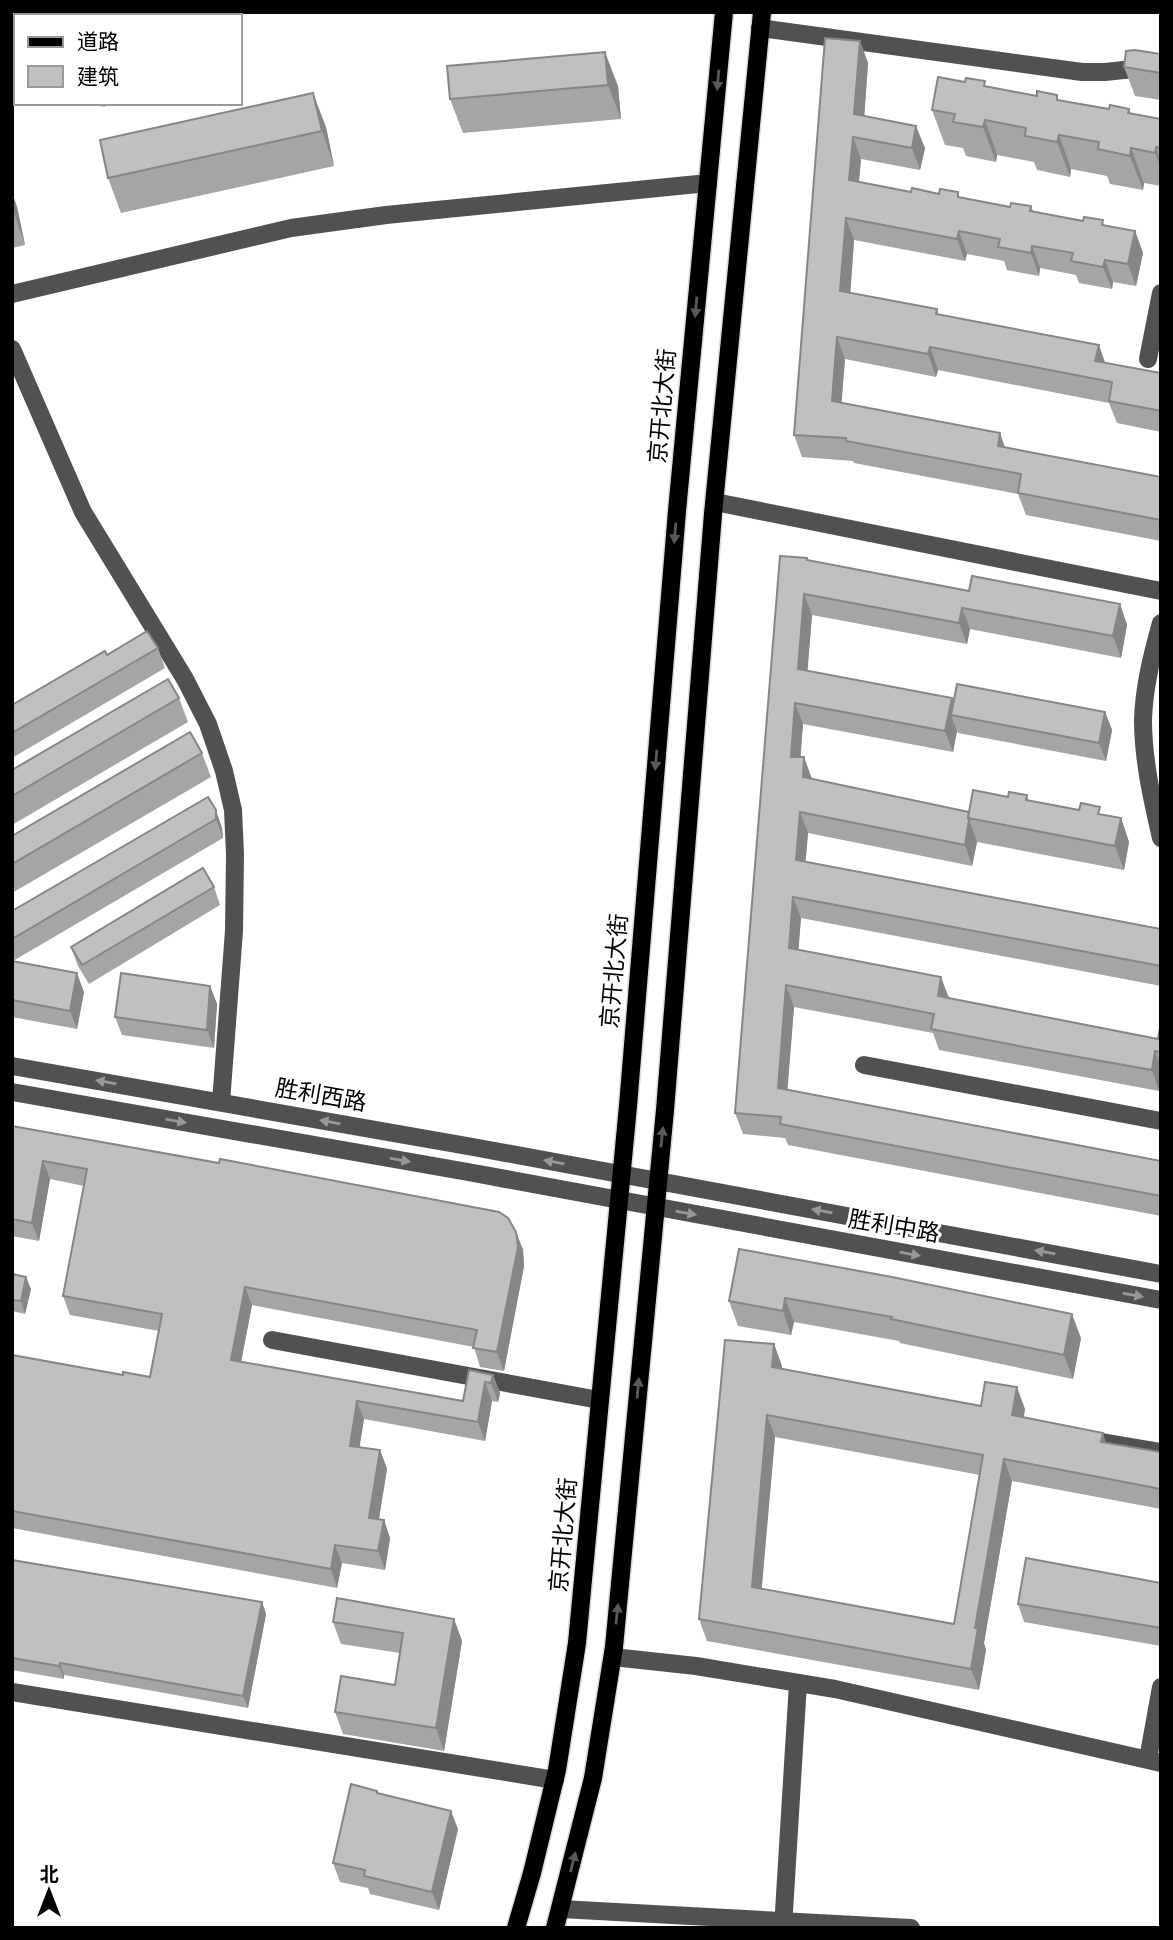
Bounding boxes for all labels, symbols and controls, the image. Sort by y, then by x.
legend [14,14,242,105]
text: 道路 [77,28,119,55]
text: 建筑 [77,63,119,90]
one-way arrow [712,69,723,91]
one-way arrow [690,296,701,318]
street label: 京开北大街 [642,347,682,465]
one-way arrow [669,522,680,544]
one-way arrow [650,749,661,771]
street label: 京开北大街 [594,912,634,1030]
street label: 胜利西路 [273,1072,369,1118]
one-way arrow [95,1076,117,1087]
one-way arrow [165,1116,187,1127]
one-way arrow [319,1116,341,1127]
one-way arrow [657,1126,668,1148]
one-way arrow [389,1155,411,1166]
one-way arrow [543,1156,565,1167]
street label: 胜利中路 [846,1203,942,1249]
one-way arrow [811,1205,833,1216]
one-way arrow [675,1207,697,1218]
one-way arrow [1034,1247,1056,1258]
one-way arrow [899,1249,921,1260]
one-way arrow [1122,1290,1144,1301]
one-way arrow [633,1376,644,1398]
street label: 京开北大街 [543,1476,583,1594]
one-way arrow [612,1603,623,1625]
one-way arrow [568,1851,579,1873]
north arrow [14,1856,84,1926]
text: 北 [39,1862,59,1887]

